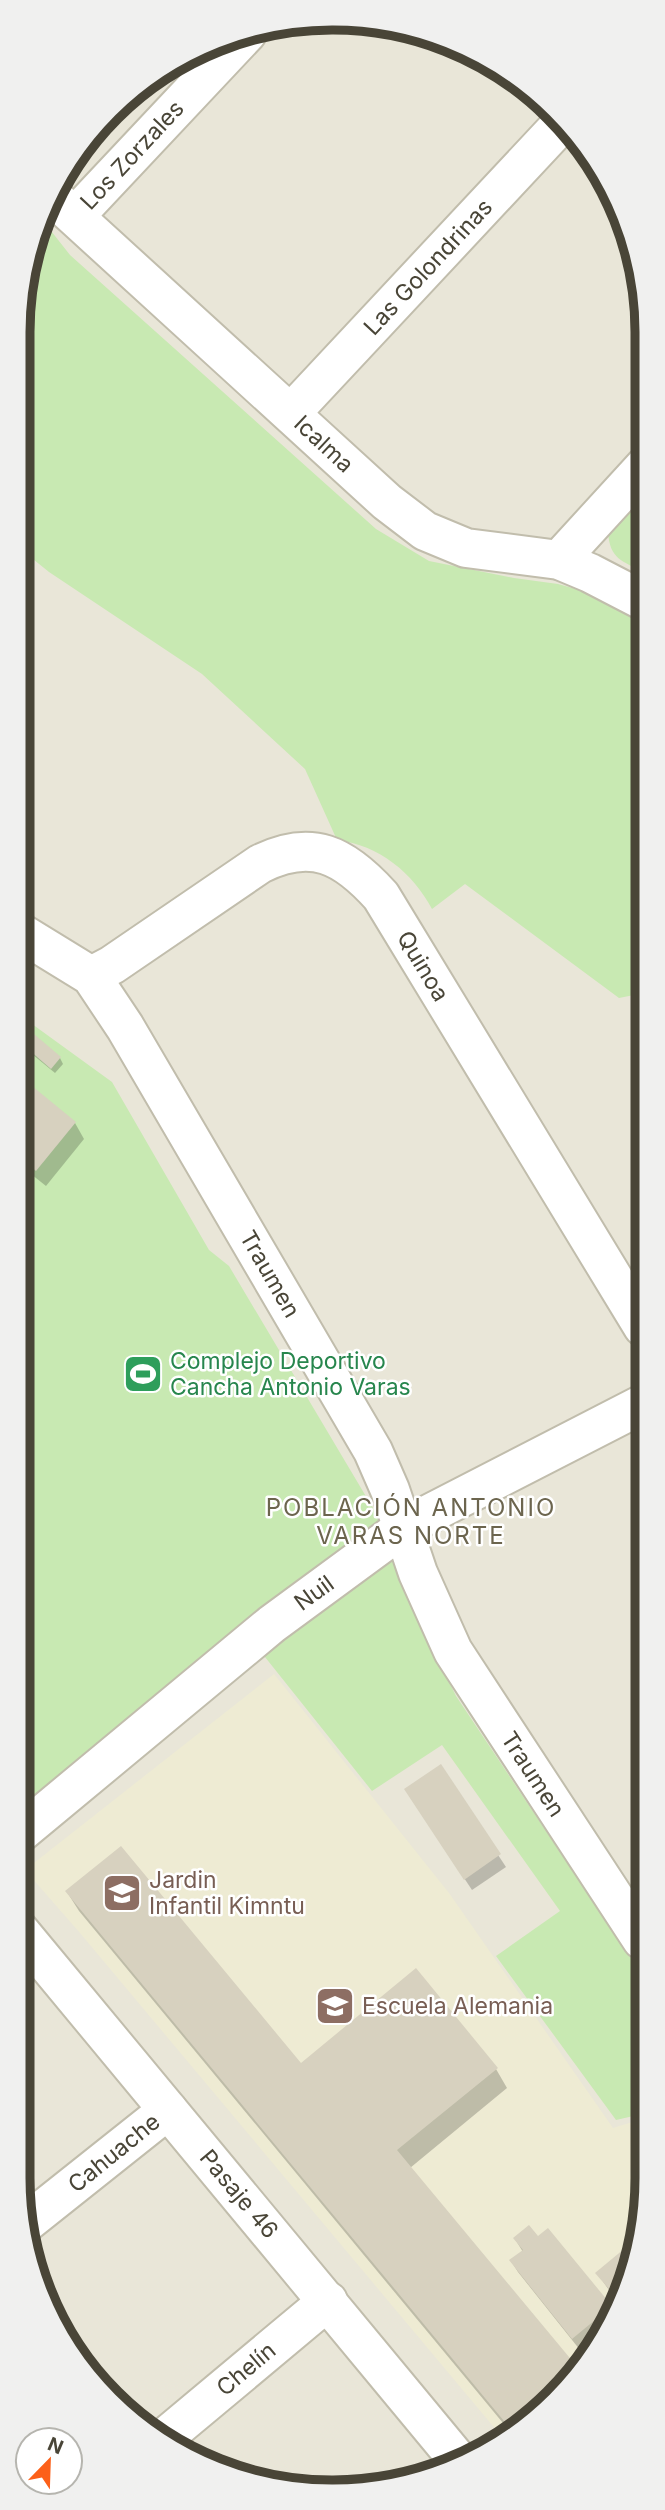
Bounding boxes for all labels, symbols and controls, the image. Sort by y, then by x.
street label: Los Zorzales [74,95,190,215]
street label: Las Golondrinas [358,193,498,341]
street label: Icalma [288,410,360,478]
street label: Quinoa [391,926,455,1006]
street label: Traumen [234,1225,306,1323]
place label: Complejo Deportivo Cancha Antonio Varas [170,1347,411,1401]
sports icon: Complejo Deportivo Cancha Antonio Varas [122,1353,164,1395]
district label: POBLACIÓN ANTONIO VARAS NORTE [266,1493,556,1550]
street label: Nuil [289,1569,339,1617]
street label: Traumen [495,1726,571,1822]
place label: Jardin Infantil Kimntu [149,1866,305,1920]
school or university icon: Jardin Infantil Kimntu [101,1872,143,1914]
school or university icon: Escuela Alemania [314,1985,356,2027]
place label: Escuela Alemania [362,1992,553,2020]
street label: Cahuache [62,2108,166,2198]
street label: Pasaje 46 [194,2144,284,2244]
street label: Chelín [211,2336,281,2402]
north arrow [14,2426,84,2496]
text: N [44,2432,67,2459]

